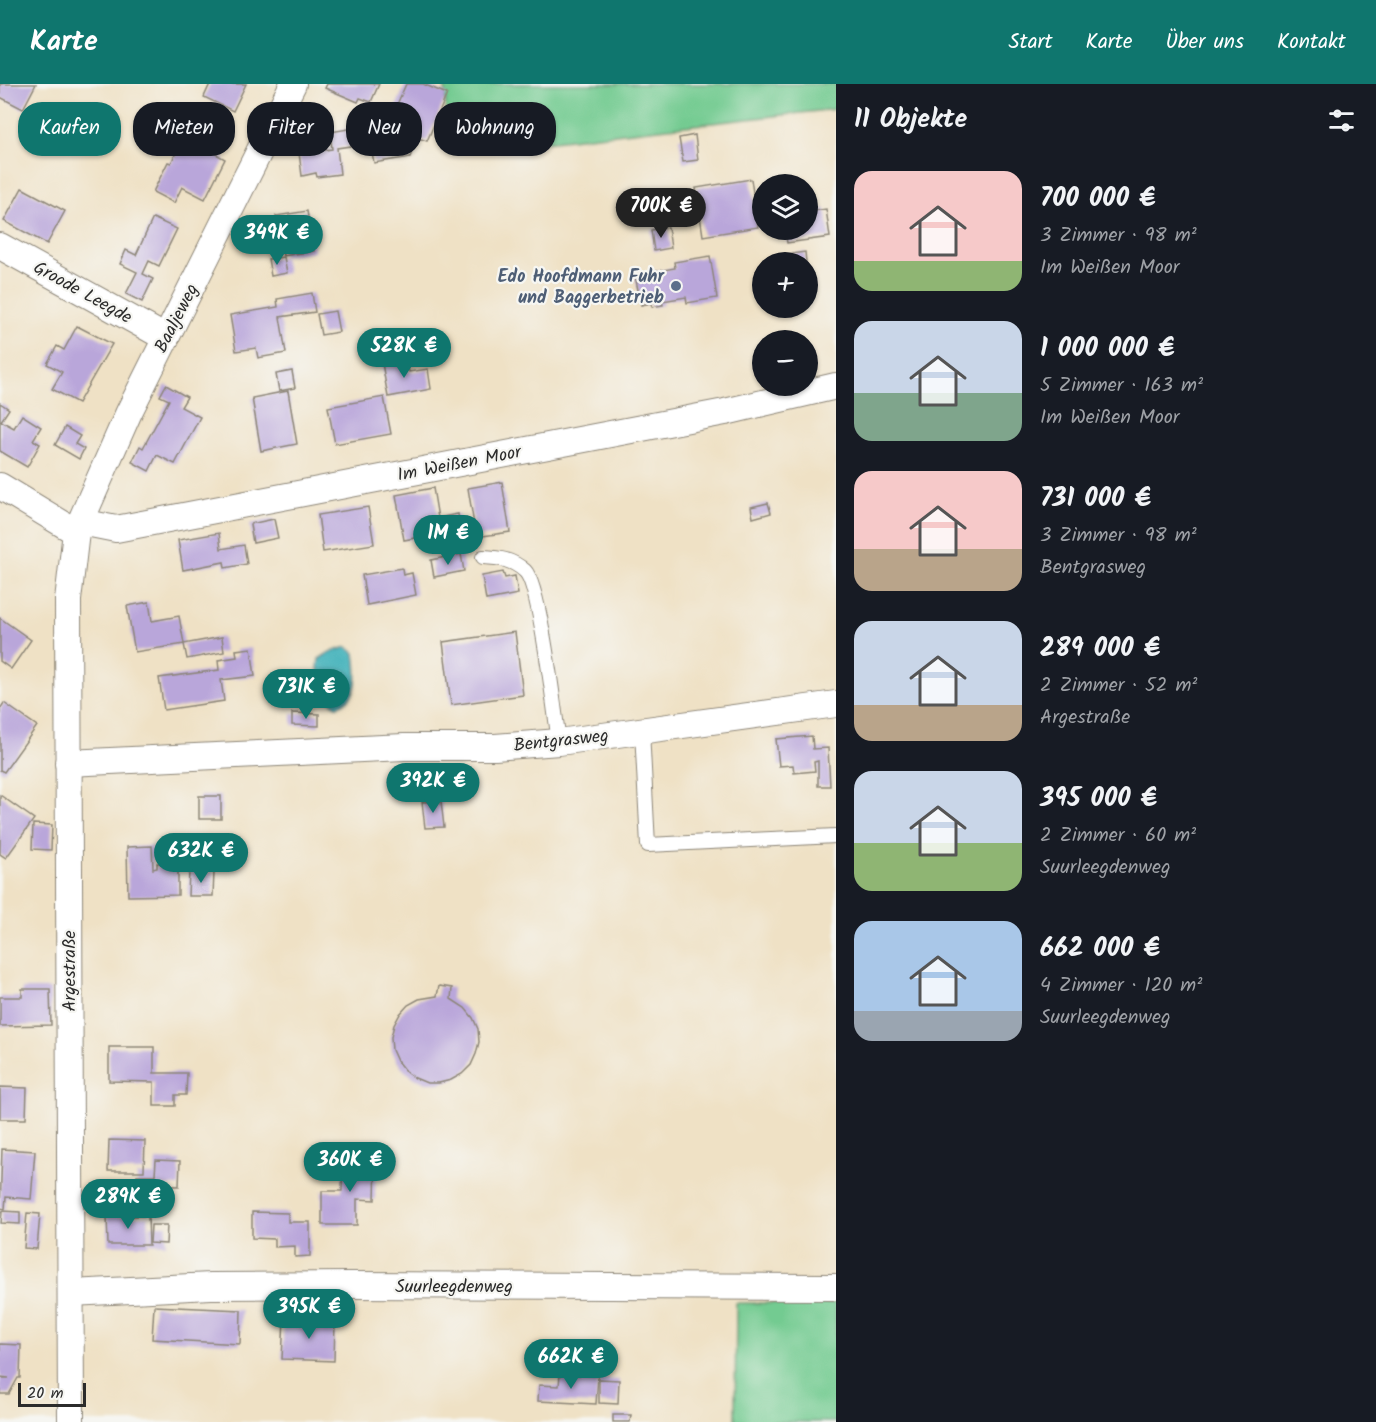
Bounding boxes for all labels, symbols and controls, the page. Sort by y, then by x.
text: Karte [30,20,98,65]
text: Start [1008,26,1053,59]
text: Karte [1086,26,1132,59]
text: Über uns [1165,26,1244,59]
text: Kontakt [1277,26,1346,59]
text: 11 Objekte [854,99,967,141]
chip: Kaufen [18,102,121,156]
chip: Mieten [133,102,235,156]
chip: Filter [247,102,334,156]
chip: Neu [346,102,422,156]
chip: Wohnung [434,102,556,156]
icon: filters [1325,104,1358,137]
map controls [752,174,818,396]
button: layers [752,174,818,240]
text: 700 000 € [1040,178,1155,220]
pin: 700K € [612,188,710,239]
text: 700K € [630,191,692,223]
icon: home [902,195,974,267]
pin: 349K € [228,215,326,266]
text: 349K € [245,218,309,250]
text: 3 Zimmer · 98 m² [1040,220,1197,252]
button: + [752,252,818,318]
text: Im Weißen Moor [1040,252,1179,284]
street label: Groode Leegde [27,254,137,332]
place label: Edo Hoofdmann Fuhr und Baggerbetrieb [498,263,665,313]
street label: Baaljeweg [148,279,207,358]
marker: Edo Hoofdmann Fuhr und Baggerbetrieb [669,279,683,293]
pin: 528K € [355,328,453,379]
text: 1 000 000 € [1040,328,1174,370]
button: − [752,330,818,396]
text: 528K € [371,331,437,363]
icon: home [902,345,974,417]
text: 5 Zimmer · 163 m² [1040,370,1203,402]
text: Im Weißen Moor [1040,402,1179,434]
street label: Im Weißen Moor [395,438,525,491]
text: 731 000 € [1040,478,1151,520]
icon: home [902,495,974,567]
pin: 1M € [412,515,484,566]
text: 1M € [427,518,469,550]
text: 3 Zimmer · 98 m² [1040,520,1197,552]
text: Bentgrasweg [1040,552,1146,584]
text: 289 000 € [1040,628,1160,670]
icon: home [902,645,974,717]
pin: 731K € [257,669,355,720]
text: 2 Zimmer · 52 m² [1040,670,1198,702]
text: 731K € [277,672,335,704]
text: Argestraße [1040,702,1130,734]
street label: Bentgrasweg [512,722,610,761]
pin: 392K € [384,763,482,814]
text: 392K € [400,766,466,798]
text: 395 000 € [1040,778,1157,820]
icon: home [902,795,974,867]
text: 2 Zimmer · 60 m² [1040,820,1196,852]
pin: 632K € [152,833,250,884]
text: 632K € [168,836,234,868]
text: Suurleegdenweg [1040,852,1170,884]
text: 662 000 € [1040,928,1160,970]
street label: Argestraße [56,930,85,1012]
icon: home [902,945,974,1017]
text: 4 Zimmer · 120 m² [1040,970,1202,1002]
text: Suurleegdenweg [1040,1002,1170,1034]
pin: 360K € [301,1142,399,1193]
text: 360K € [318,1145,382,1177]
pin: 289K € [79,1179,177,1230]
text: 289K € [95,1182,161,1214]
street label: Suurleegdenweg [395,1273,513,1302]
pin: 395K € [260,1289,358,1340]
text: 395K € [277,1292,341,1324]
pin: 662K € [522,1339,620,1390]
text: 662K € [538,1342,604,1374]
scale bar [18,1380,86,1408]
text: 20 m [27,1381,63,1406]

